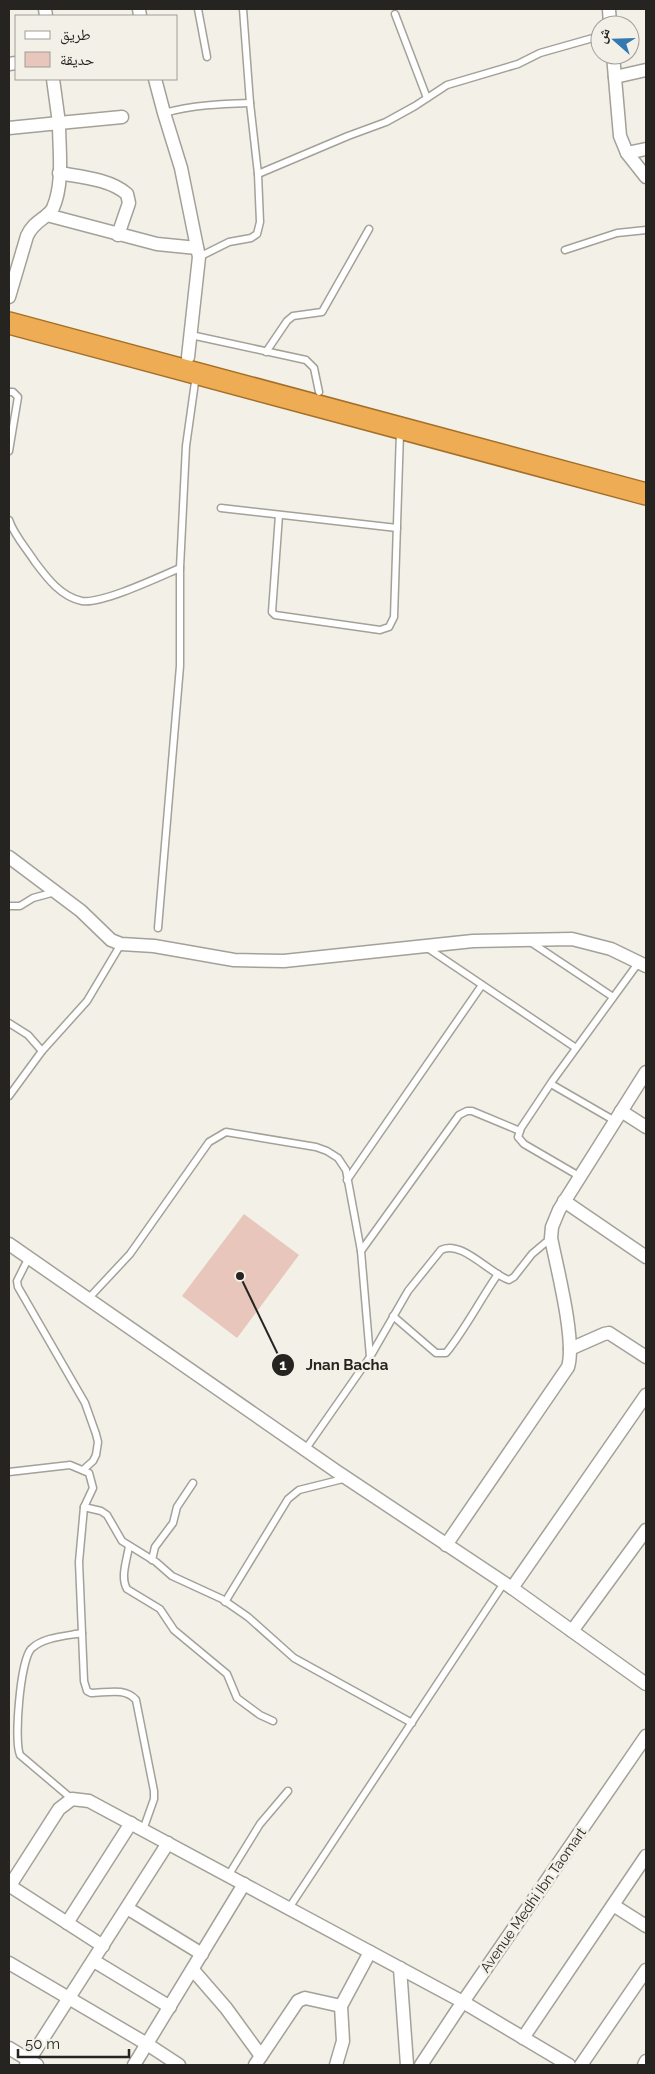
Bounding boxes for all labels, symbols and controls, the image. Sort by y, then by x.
legend [15,15,178,80]
north arrow [590,15,640,65]
text: طريق [60,26,91,45]
text: ش [593,26,614,46]
text: حديقة [60,51,95,69]
callout: Jnan Bacha [271,1350,398,1380]
text: 1 [279,1356,287,1374]
text: Jnan Bacha [306,1356,389,1374]
street label: Avenue Medhi Ibn Taomart [477,1824,589,1976]
scale bar [18,2026,129,2058]
text: 50 m [25,2035,60,2053]

